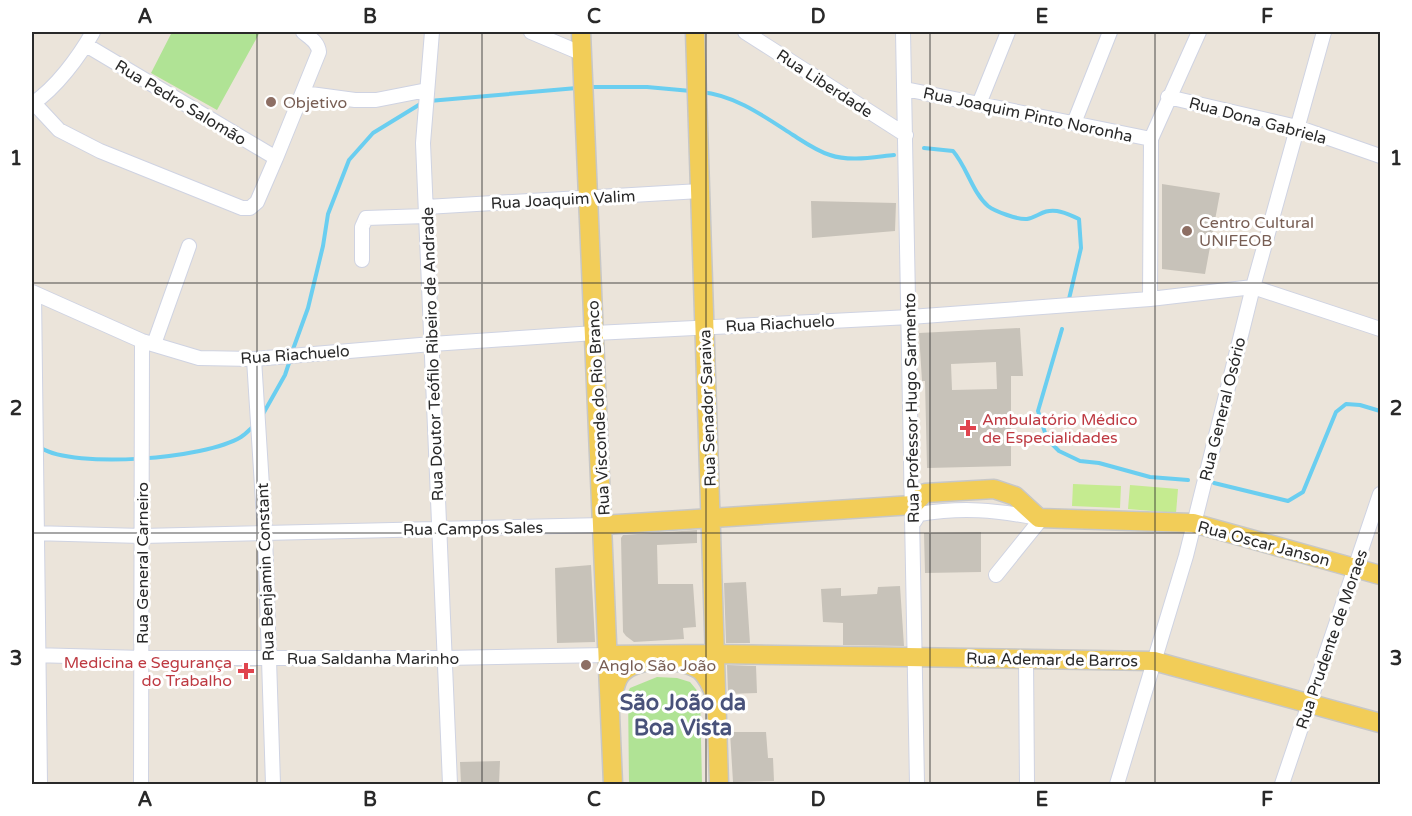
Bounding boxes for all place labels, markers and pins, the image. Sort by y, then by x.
place label: Objetivo [283,93,347,113]
marker: Objetivo [264,95,278,109]
place label: Centro Cultural UNIFEOB [1199,213,1314,251]
marker: Centro Cultural UNIFEOB [1180,224,1194,238]
place label: Ambulatório Médico de Especialidades [982,410,1137,448]
marker: Ambulatório Médico de Especialidades [959,419,977,437]
place label: Medicina e Segurança do Trabalho [64,653,232,691]
place label: Anglo São João [598,656,716,676]
marker: Anglo São João [579,658,593,672]
marker: Medicina e Segurança do Trabalho [237,662,255,680]

